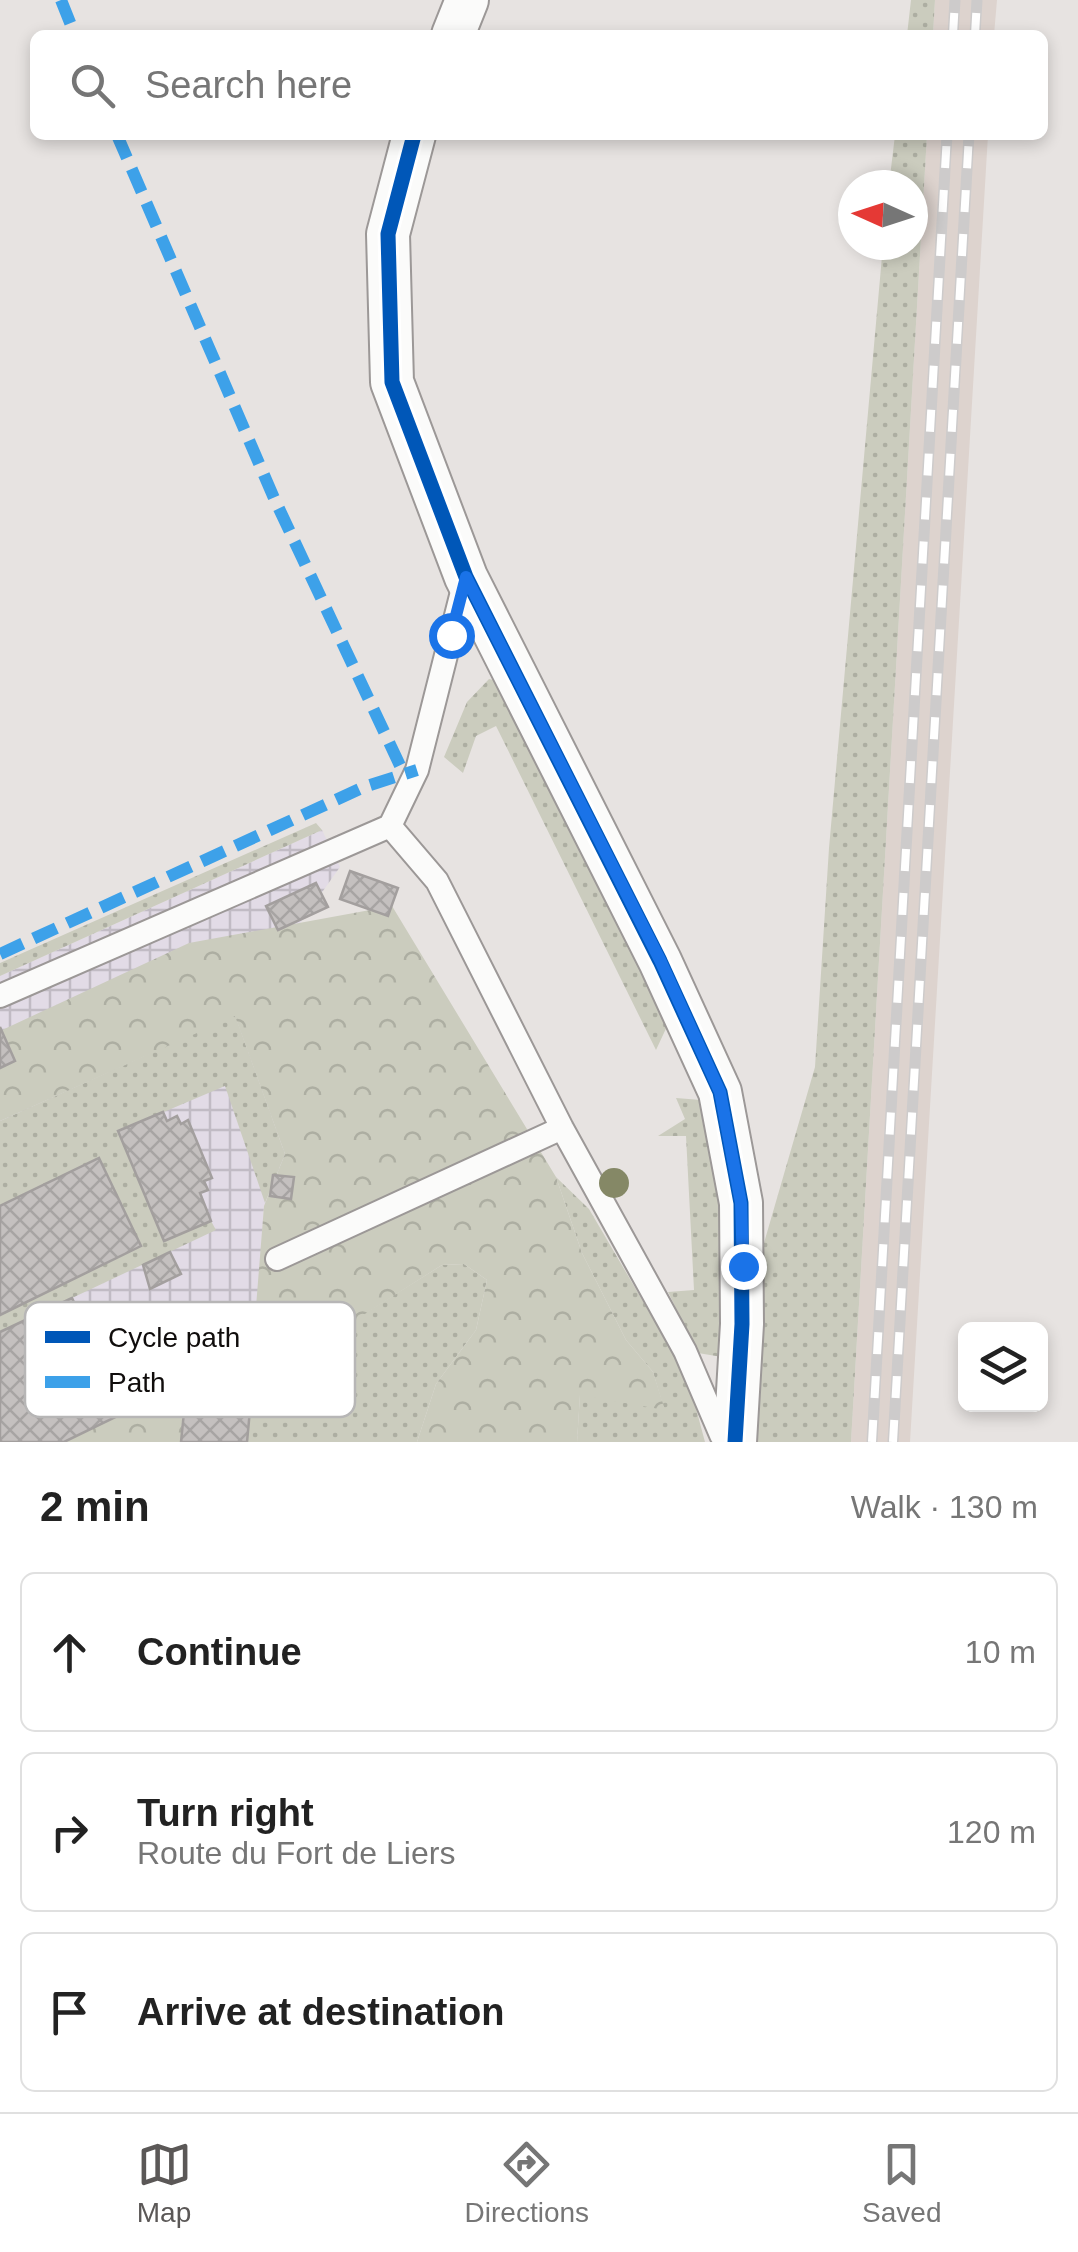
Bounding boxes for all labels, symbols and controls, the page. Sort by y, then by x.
search box [30,30,1048,140]
icon: search [65,58,120,113]
text: Search here [145,64,352,106]
north arrow [838,170,928,260]
route start [429,613,475,659]
route end [721,1244,767,1290]
legend [25,1302,355,1417]
text: Cycle path [108,1322,240,1353]
map controls [958,1322,1048,1412]
button: layers [958,1322,1048,1412]
text: Path [108,1367,166,1398]
text: 2 min [40,1483,150,1530]
text: Walk · 130 m [851,1489,1038,1525]
icon: ahead [42,1625,97,1680]
text: Continue [137,1631,302,1673]
text: 10 m [965,1634,1036,1670]
text: Turn right [137,1792,314,1834]
icon: right [42,1805,97,1860]
text: 120 m [947,1814,1036,1850]
text: Route du Fort de Liers [137,1835,455,1871]
icon: arrive [42,1985,97,2040]
text: Arrive at destination [137,1991,504,2033]
tab: Map [137,2137,192,2229]
tab: Directions [465,2137,589,2229]
tab: Saved [862,2137,941,2229]

